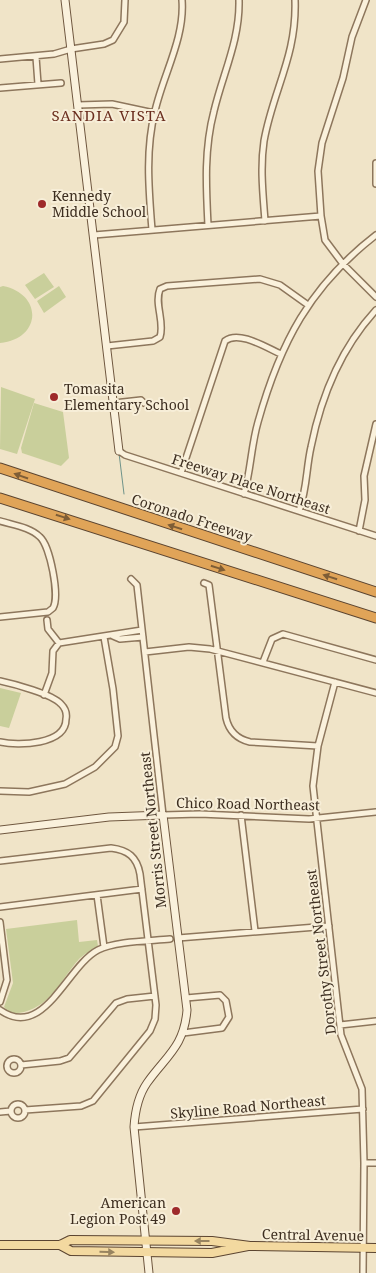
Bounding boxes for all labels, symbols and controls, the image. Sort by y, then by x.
district label: SANDIA VISTA [51,105,167,125]
place label: Kennedy Middle School [52,186,147,221]
marker: Kennedy Middle School [36,198,48,210]
place label: Tomasita Elementary School [64,379,190,414]
marker: Tomasita Elementary School [48,391,60,403]
street label: Freeway Place Northeast [169,449,333,518]
one-way arrow [13,471,28,479]
street label: Coronado Freeway [129,489,255,546]
one-way arrow [56,514,71,522]
one-way arrow [167,523,182,531]
one-way arrow [210,564,225,572]
one-way arrow [322,573,337,581]
street label: Morris Street Northeast [135,751,170,909]
street label: Chico Road Northeast [176,793,320,814]
street label: Dorothy Street Northeast [301,868,340,1036]
street label: Skyline Road Northeast [169,1090,326,1123]
place label: American Legion Post 49 [70,1193,166,1228]
marker: American Legion Post 49 [170,1205,182,1217]
street label: Central Avenue [262,1224,364,1245]
one-way arrow [193,1237,209,1245]
one-way arrow [100,1248,116,1256]

